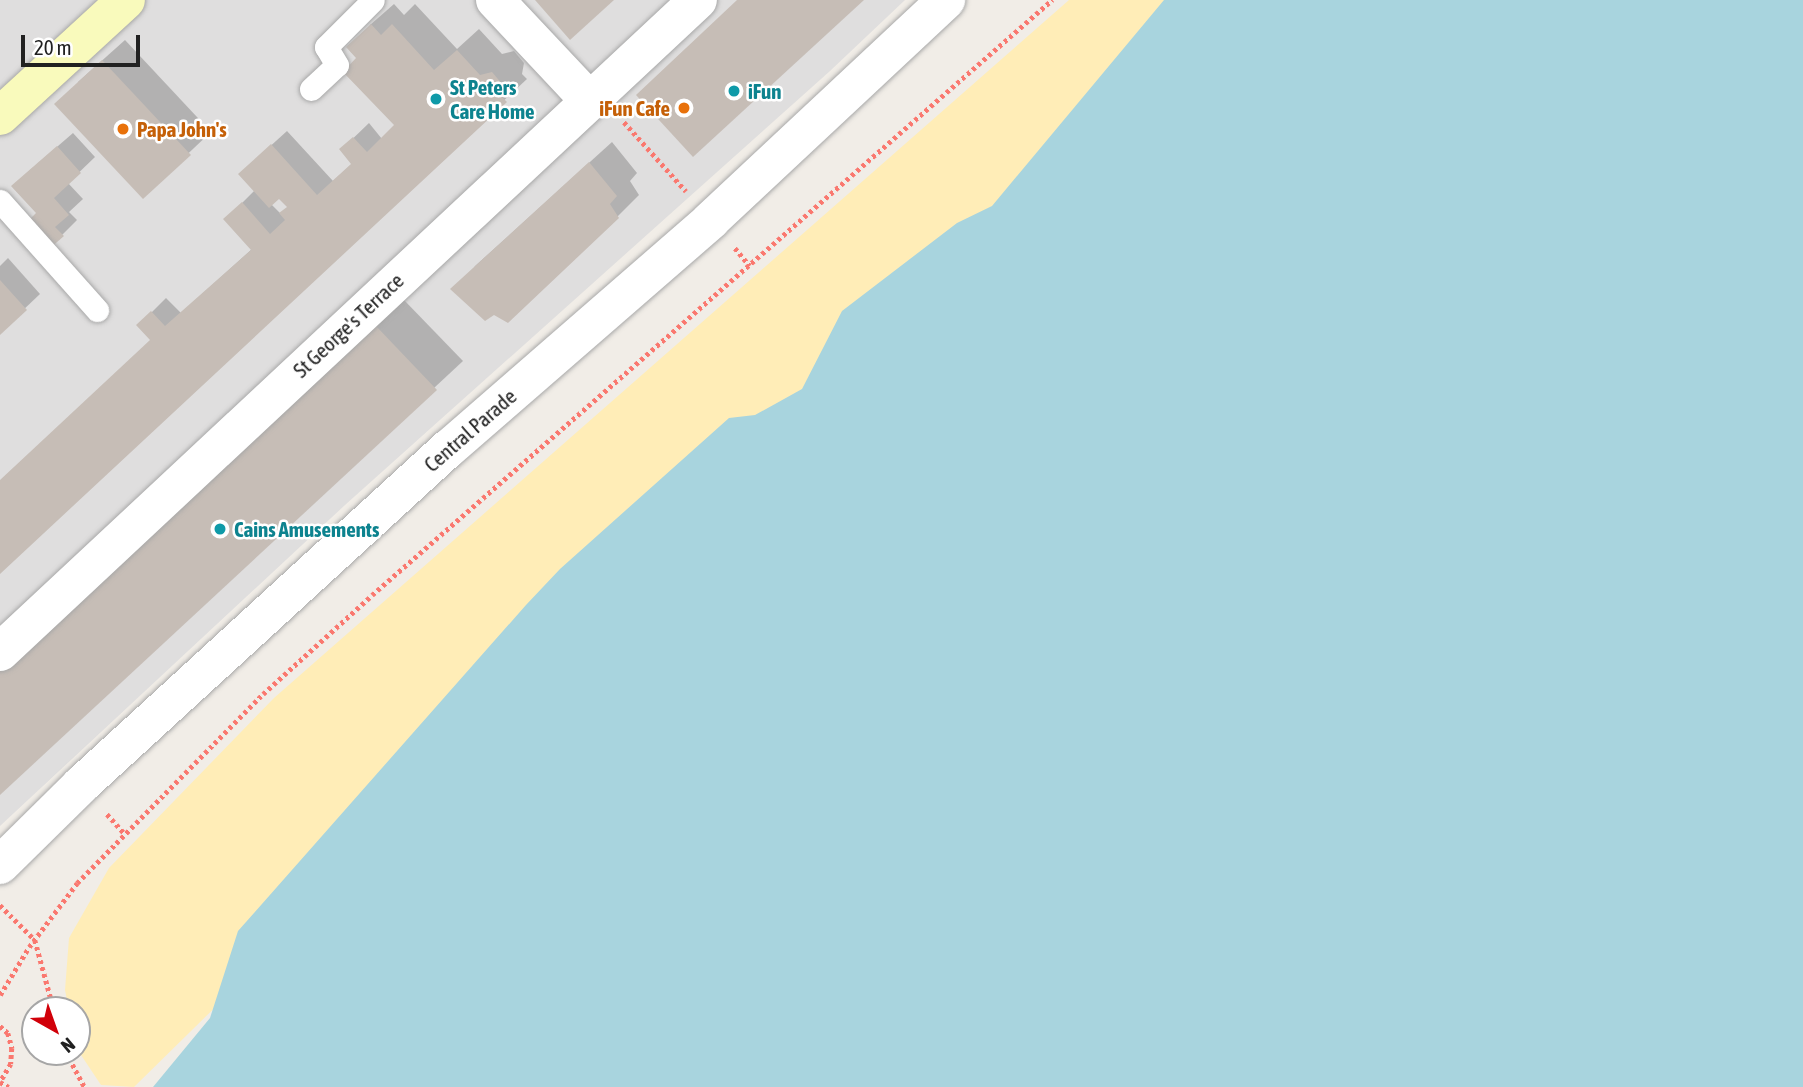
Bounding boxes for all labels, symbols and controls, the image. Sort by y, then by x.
scale bar [24,21,144,65]
text: 20 m [34,35,72,59]
place label: St Peters Care Home [450,74,535,124]
place label: iFun [748,78,781,104]
marker: iFun [726,83,742,99]
marker: St Peters Care Home [428,91,444,107]
place label: iFun Cafe [599,95,670,121]
marker: iFun Cafe [676,100,692,116]
place label: Papa John's [137,116,227,142]
marker: Papa John's [115,121,131,137]
street label: St George's Terrace [288,268,408,382]
street label: Central Parade [419,383,521,477]
place label: Cains Amusements [234,516,379,542]
marker: Cains Amusements [212,521,228,537]
north arrow [21,996,91,1066]
text: N [57,1034,80,1058]

